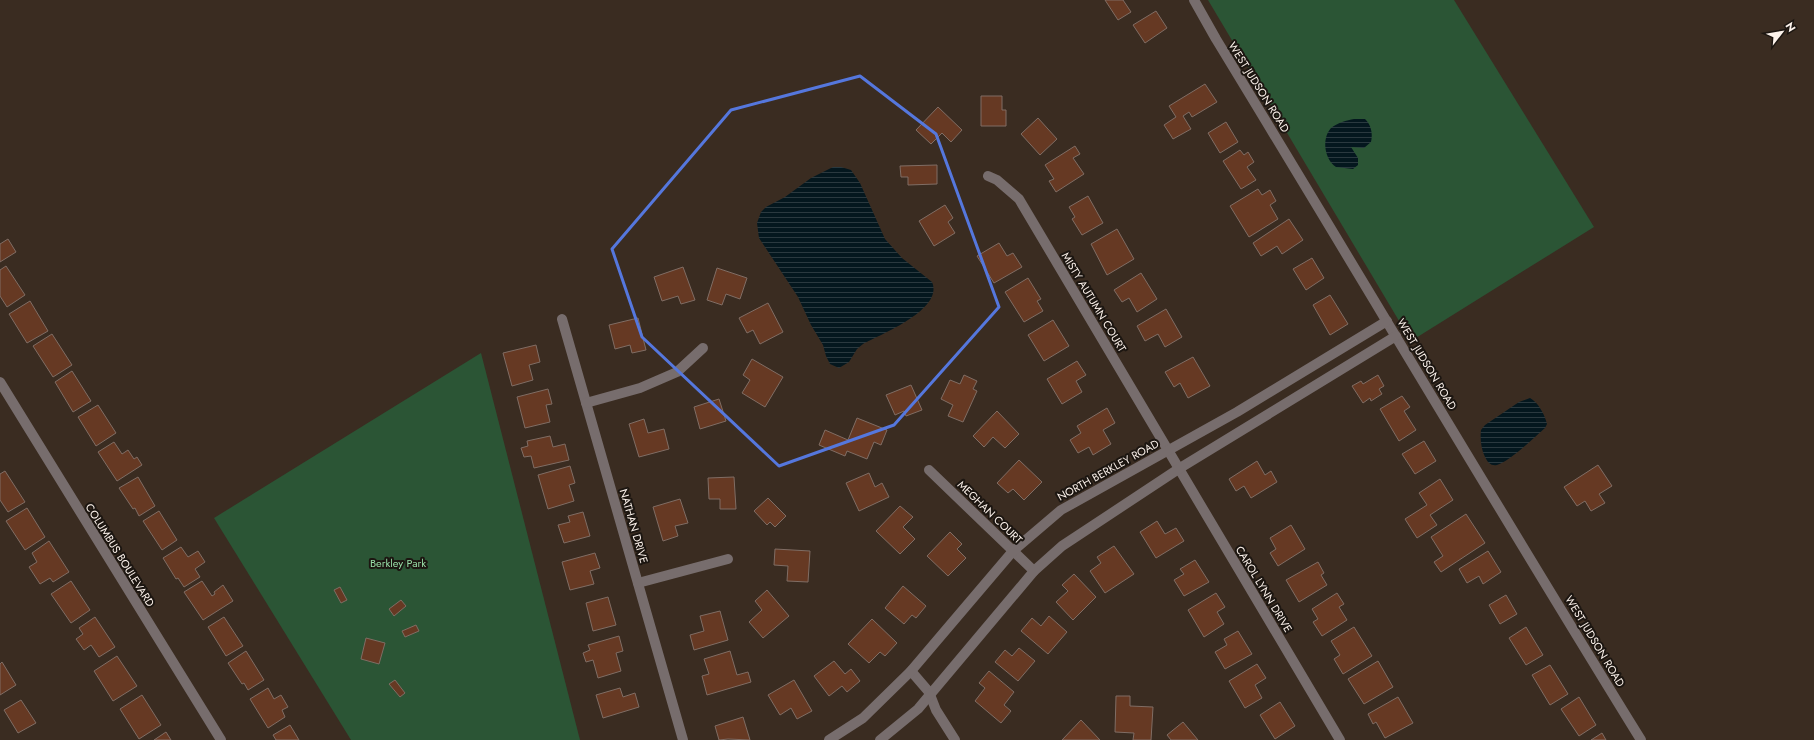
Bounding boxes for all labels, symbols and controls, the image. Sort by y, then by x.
north arrow [1762,12,1802,52]
text: N [1781,19,1800,35]
street label: WEST JUDSON ROAD [1225,39,1294,136]
street label: MISTY AUTUMN COURT [1058,249,1130,355]
street label: WEST JUDSON ROAD [1393,315,1461,413]
street label: NORTH BERKLEY ROAD [1054,435,1162,505]
street label: MEGHAN COURT [954,477,1026,547]
street label: NATHAN DRIVE [616,487,652,565]
street label: COLUMBUS BOULEVARD [82,500,159,610]
street label: CAROL LYNN DRIVE [1232,543,1296,635]
park label: Berkley Park [370,555,426,571]
street label: WEST JUDSON ROAD [1561,592,1629,690]

